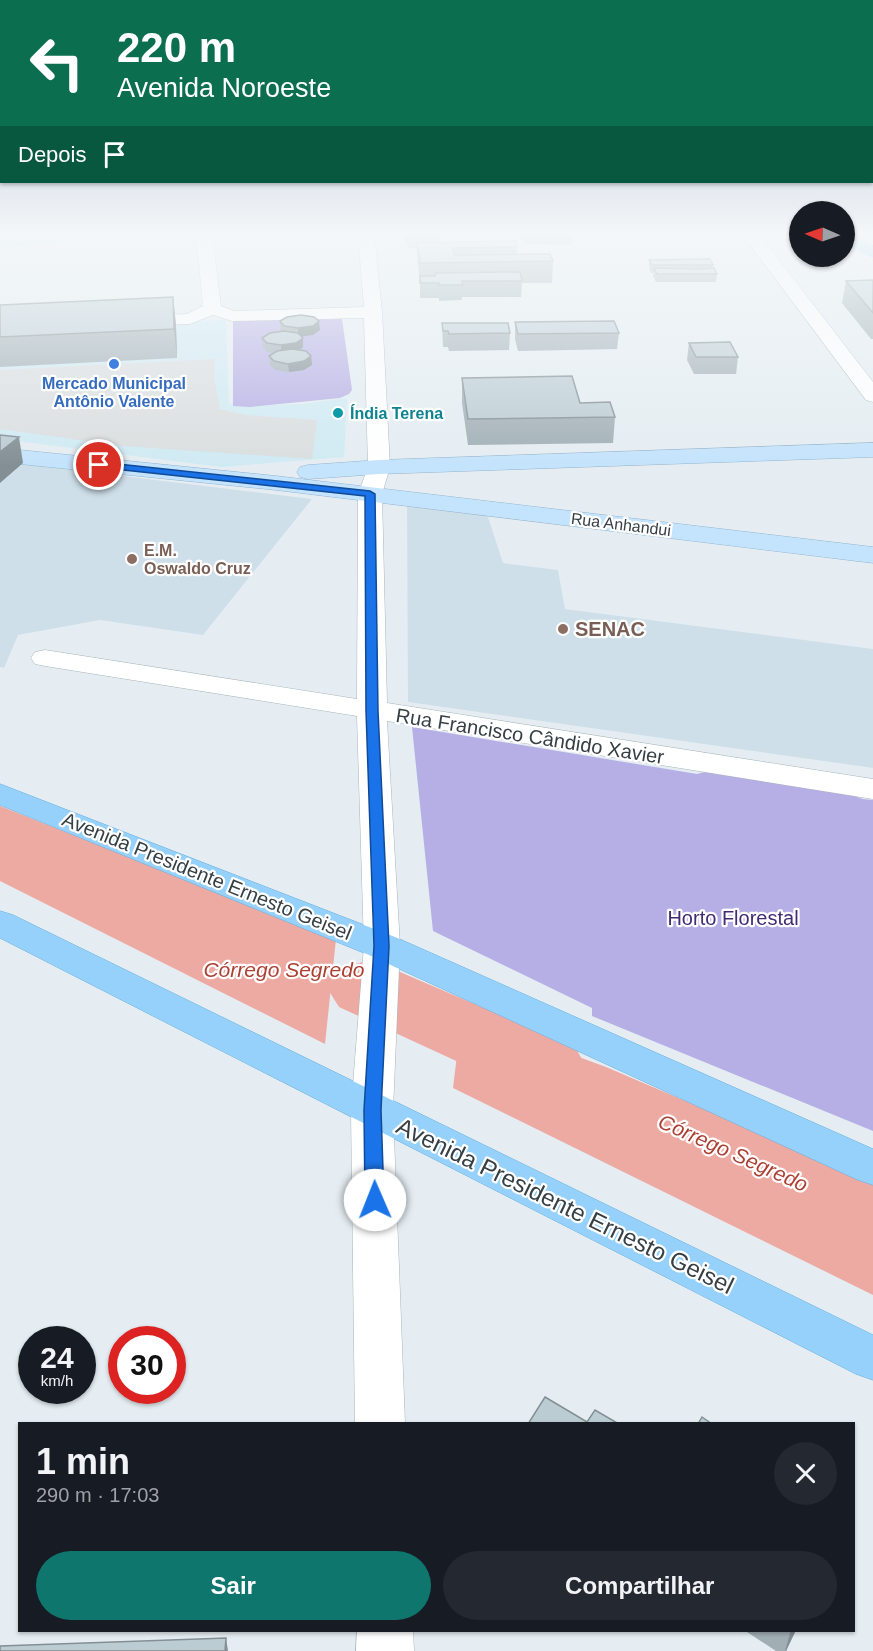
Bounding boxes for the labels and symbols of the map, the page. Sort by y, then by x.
north arrow [789,201,855,267]
marker: Mercado Municipal Antônio Valente [107,357,121,371]
place label: Mercado Municipal Antônio Valente [42,375,186,410]
place label: Índia Terena [350,404,443,422]
marker: Índia Terena [331,406,345,420]
pin [73,439,124,490]
street label: Rua Anhandui [570,510,672,539]
place label: E.M. Oswaldo Cruz [144,542,251,577]
marker: E.M. Oswaldo Cruz [125,552,139,566]
place label: SENAC [575,618,645,640]
marker: SENAC [556,622,570,636]
street label: Rua Francisco Cândido Xavier [394,704,666,768]
street label: Avenida Presidente Ernesto Geisel [59,808,355,944]
park label: Horto Florestal [667,907,799,929]
water label: Córrego Segredo [203,958,365,981]
water label: Córrego Segredo [655,1109,812,1196]
street label: Avenida Presidente Ernesto Geisel [392,1112,738,1299]
position arrow [343,1168,407,1232]
speed limit sign: 30 [108,1326,186,1404]

